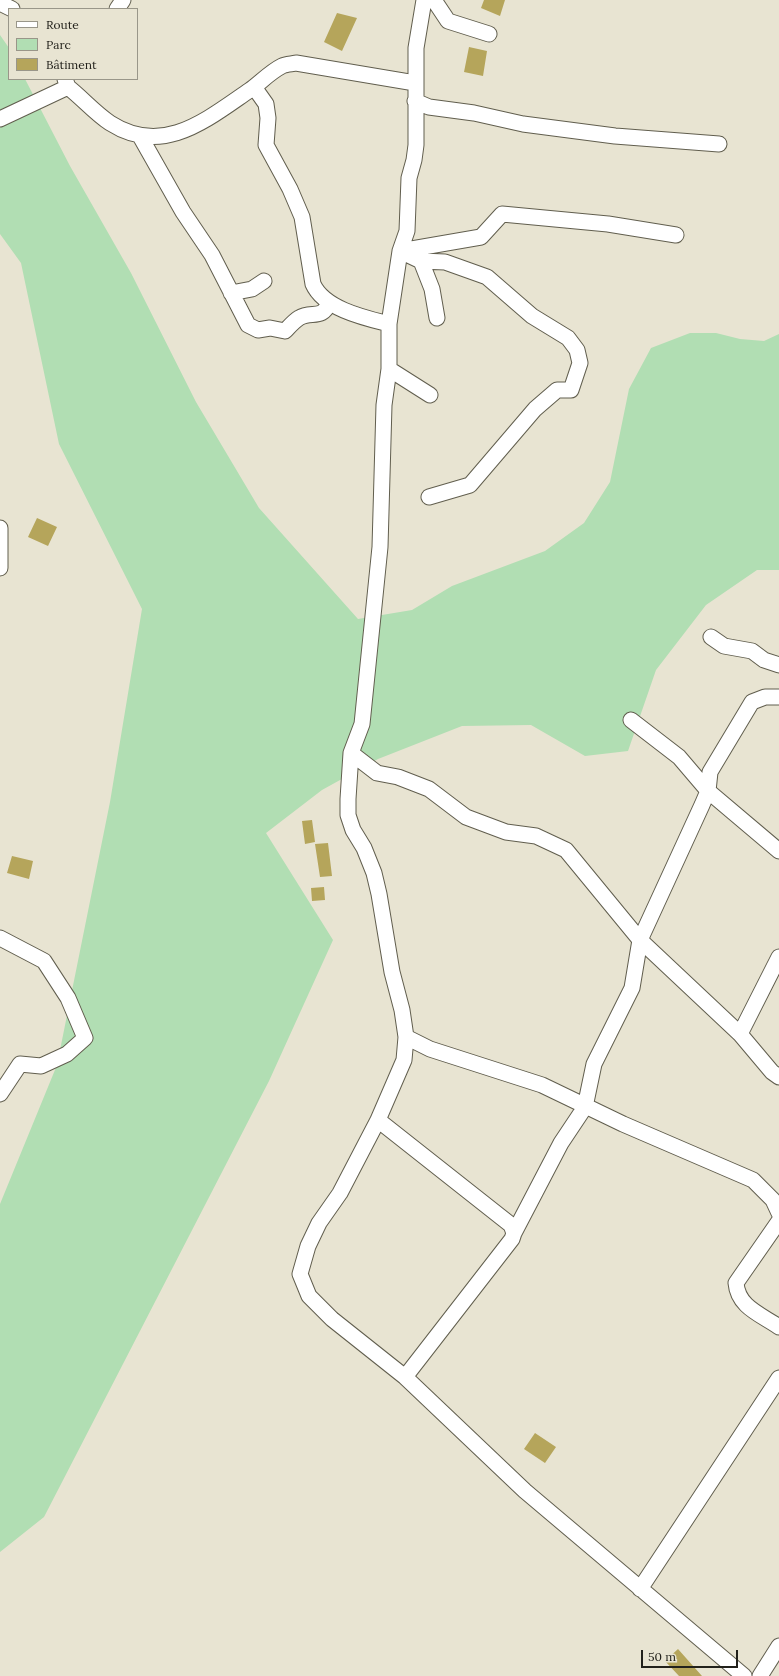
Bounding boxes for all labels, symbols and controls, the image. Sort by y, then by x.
legend [8,8,138,80]
text: Route [46,17,79,32]
text: Parc [46,37,71,52]
text: Bâtiment [46,57,97,72]
scale bar [643,1642,740,1668]
text: 50 m [648,1649,676,1664]

